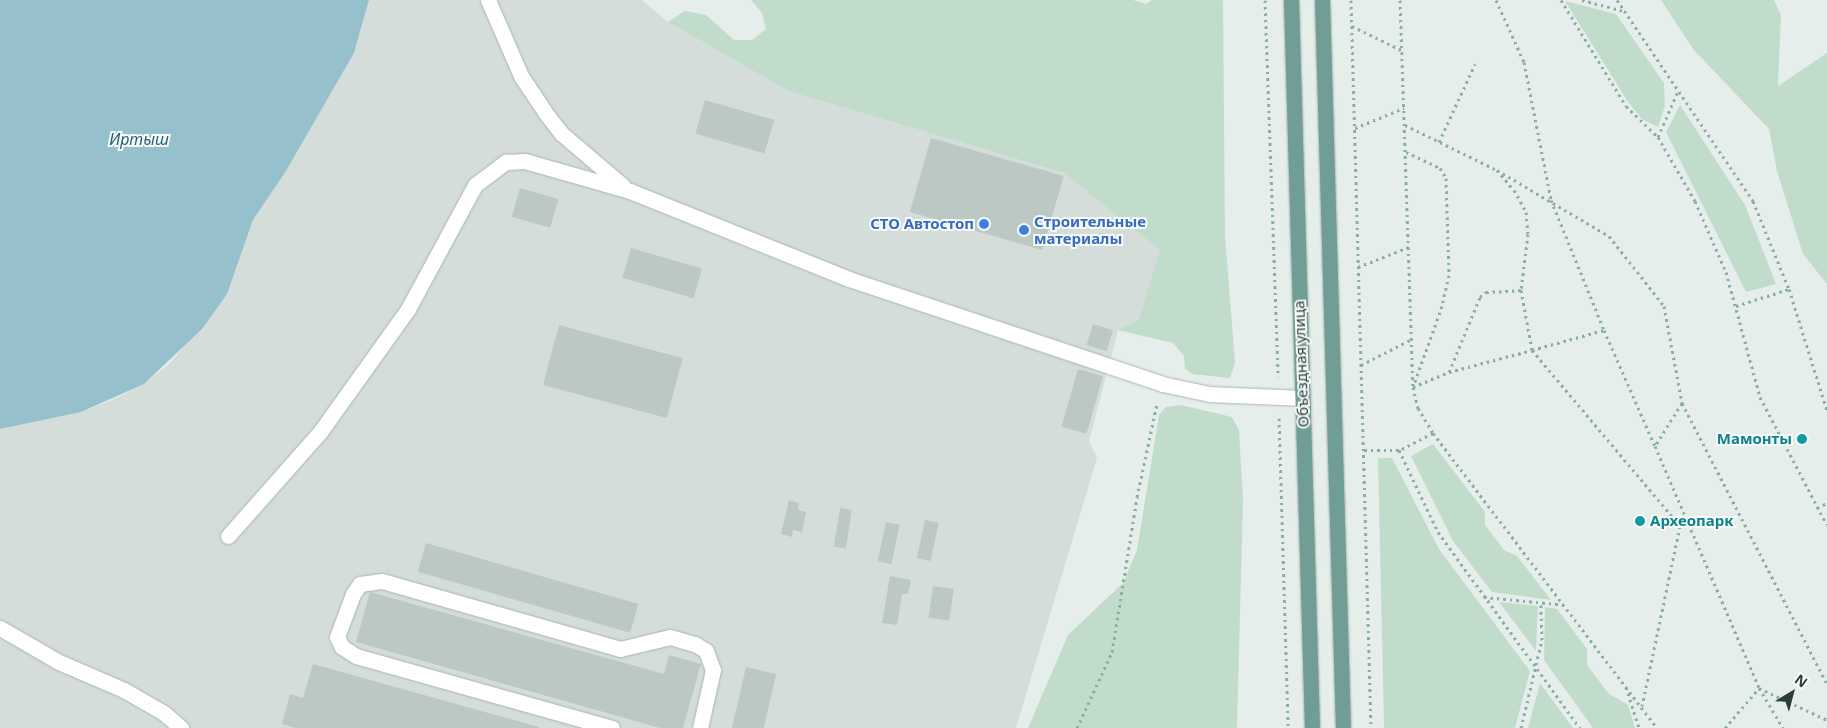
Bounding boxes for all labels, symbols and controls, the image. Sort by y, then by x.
water label: Иртыш [109,129,169,149]
place label: Строительные материалы [1034,212,1146,247]
place label: СТО Автостоп [870,215,974,233]
marker: СТО Автостоп [978,218,990,230]
marker: Строительные материалы [1018,224,1030,236]
street label: Объездная улица [1290,300,1312,428]
place label: Мамонты [1717,430,1792,448]
marker: Мамонты [1796,433,1808,445]
place label: Археопарк [1650,512,1733,530]
marker: Археопарк [1634,515,1646,527]
north arrow [1767,668,1817,718]
text: N [1791,670,1812,692]

